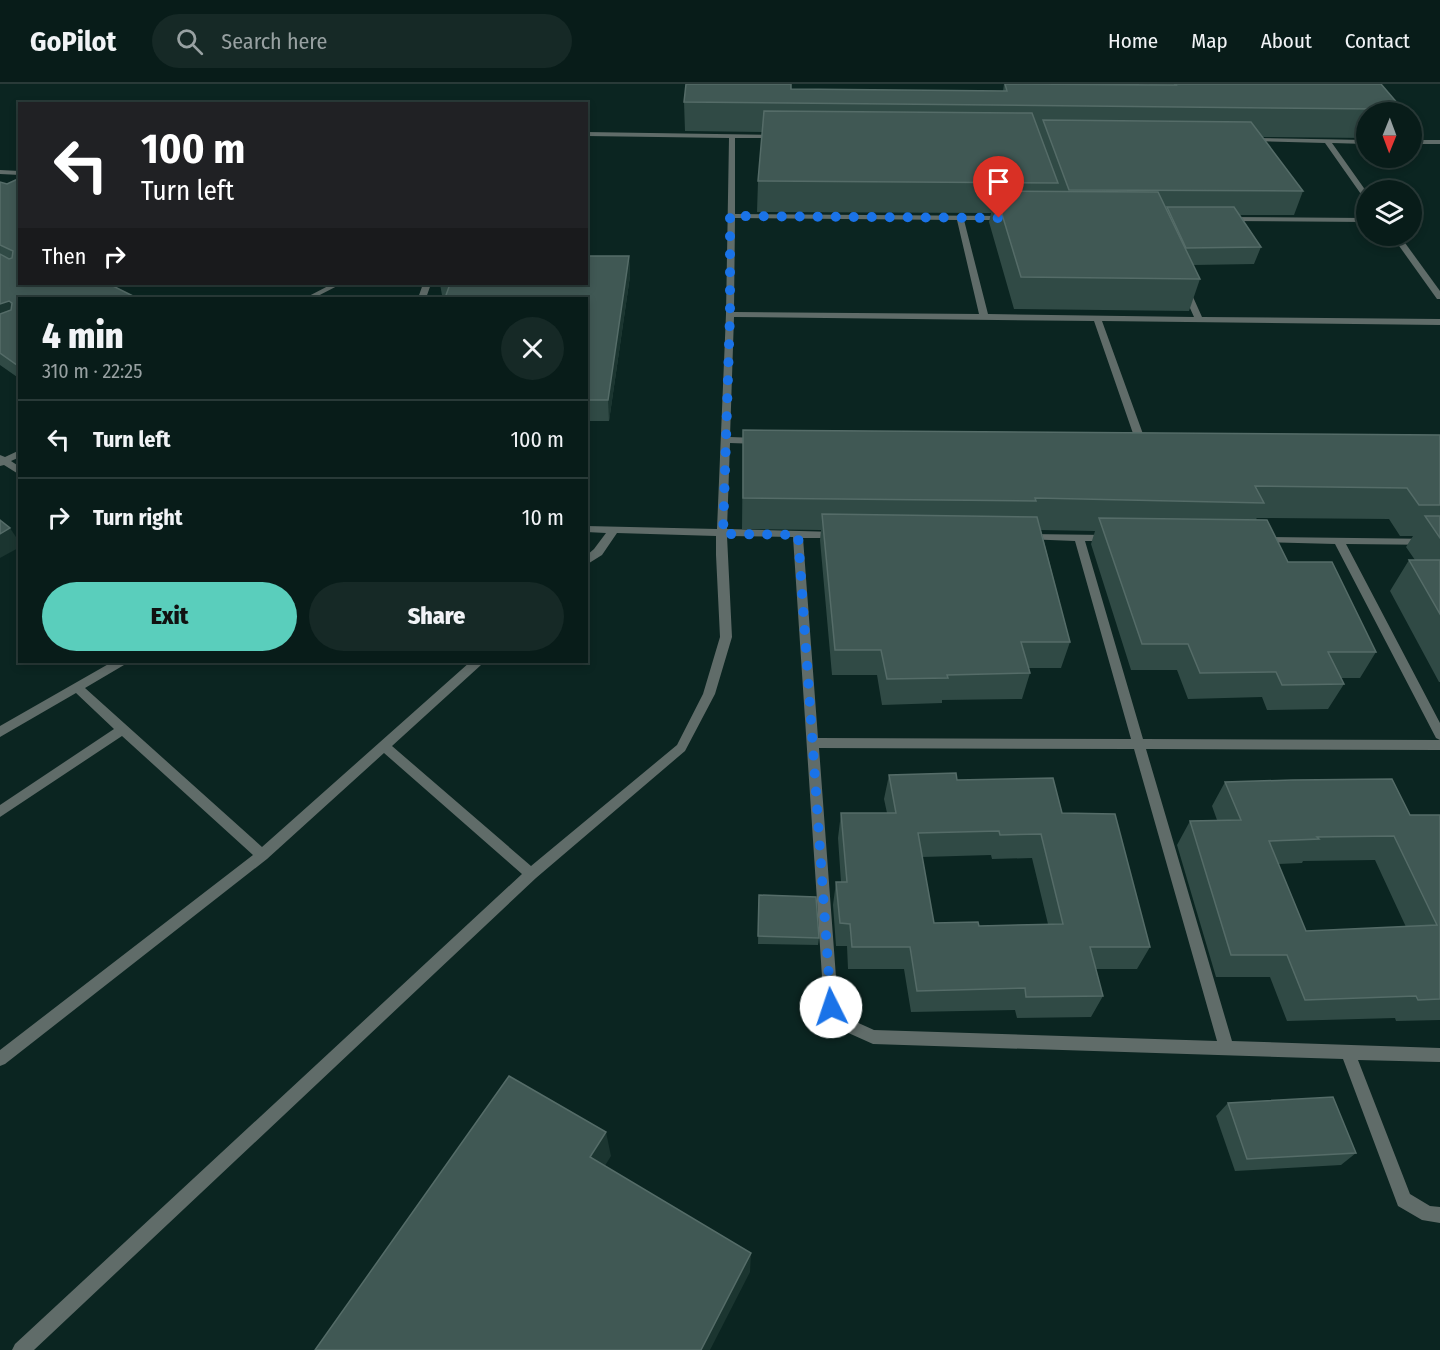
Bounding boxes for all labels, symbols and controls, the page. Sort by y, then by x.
search box [152,14,572,68]
text: GoPilot [30,25,116,58]
icon: search [173,25,206,58]
text: Search here [221,28,327,55]
text: Home [1108,28,1158,54]
text: Map [1191,28,1228,54]
text: About [1261,28,1312,54]
text: Contact [1345,28,1410,54]
north arrow [1356,102,1422,168]
map controls [1356,102,1422,246]
text: 100 m [141,124,245,174]
icon: left [42,126,120,204]
pin [973,156,1024,218]
icon: arrive [982,165,1015,198]
text: Turn left [141,175,234,207]
button: layers [1356,180,1422,246]
icon: right [98,240,131,273]
text: Then [42,243,86,270]
text: 4 min [42,314,124,358]
button: close [501,317,564,380]
text: 310 m · 22:25 [42,359,142,383]
icon: left [42,423,75,456]
text: Turn left [93,426,171,453]
text: 100 m [510,426,564,453]
icon: right [42,501,75,534]
text: Turn right [93,504,182,531]
text: 10 m [522,504,564,531]
button: Exit [42,582,297,651]
button: Share [309,582,564,651]
position arrow [799,975,863,1039]

